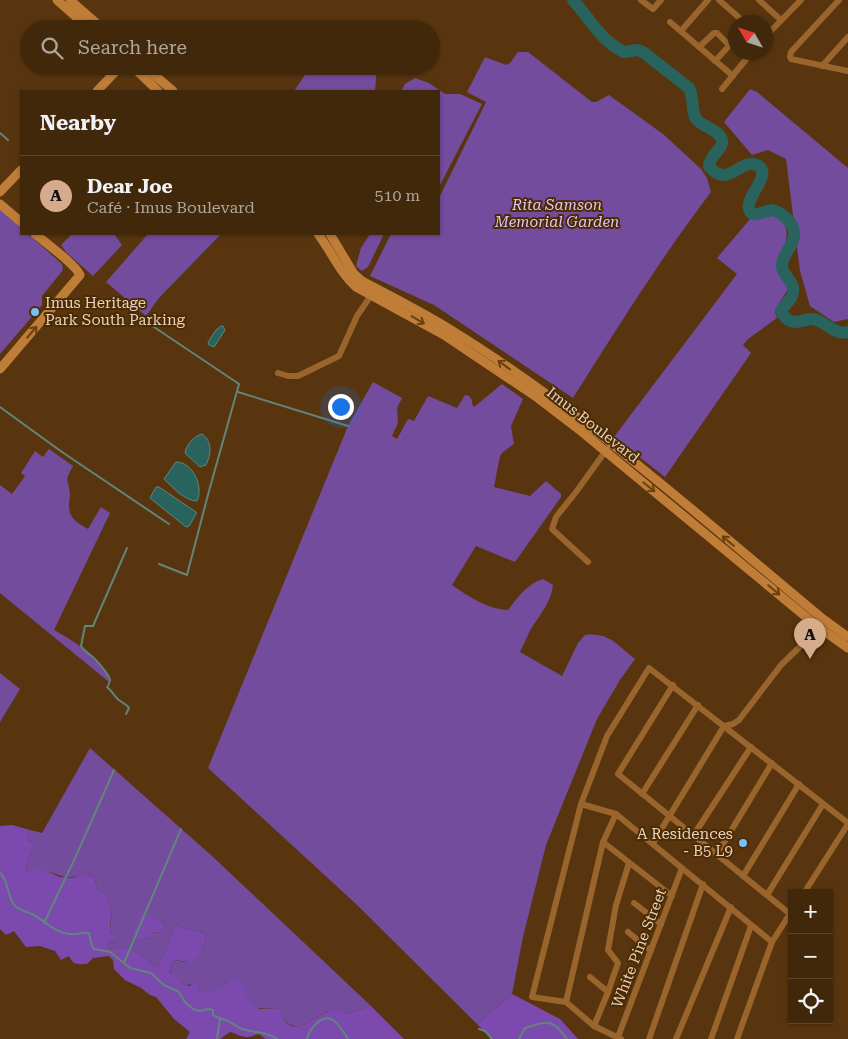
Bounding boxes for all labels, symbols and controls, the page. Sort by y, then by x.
north arrow [728,15,773,60]
search box [20,20,440,75]
icon: search [38,34,66,62]
text: Search here [78,36,187,59]
text: Nearby [40,111,116,135]
text: Dear Joe [87,175,173,198]
text: A [50,186,62,205]
text: 510 m [374,186,420,205]
park label: Rita Samson Memorial Garden [494,196,619,231]
text: Café · Imus Boulevard [87,198,255,217]
place label: Imus Heritage Park South Parking [45,294,186,329]
marker: Imus Heritage Park South Parking [29,306,41,318]
one-way arrow [411,316,425,326]
one-way arrow [26,326,37,339]
one-way arrow [497,360,511,370]
street label: Imus Boulevard [543,383,643,467]
your location [328,394,354,420]
one-way arrow [642,481,655,492]
one-way arrow [722,535,735,546]
one-way arrow [768,585,781,596]
pin: A [794,618,826,659]
place label: A Residences - B5 L9 [637,825,733,860]
marker: A Residences - B5 L9 [737,837,749,849]
street label: White Pine Street [608,885,670,1010]
map controls [788,889,833,1024]
button: + [788,889,833,934]
button: − [788,934,833,979]
button: locate [788,979,833,1024]

